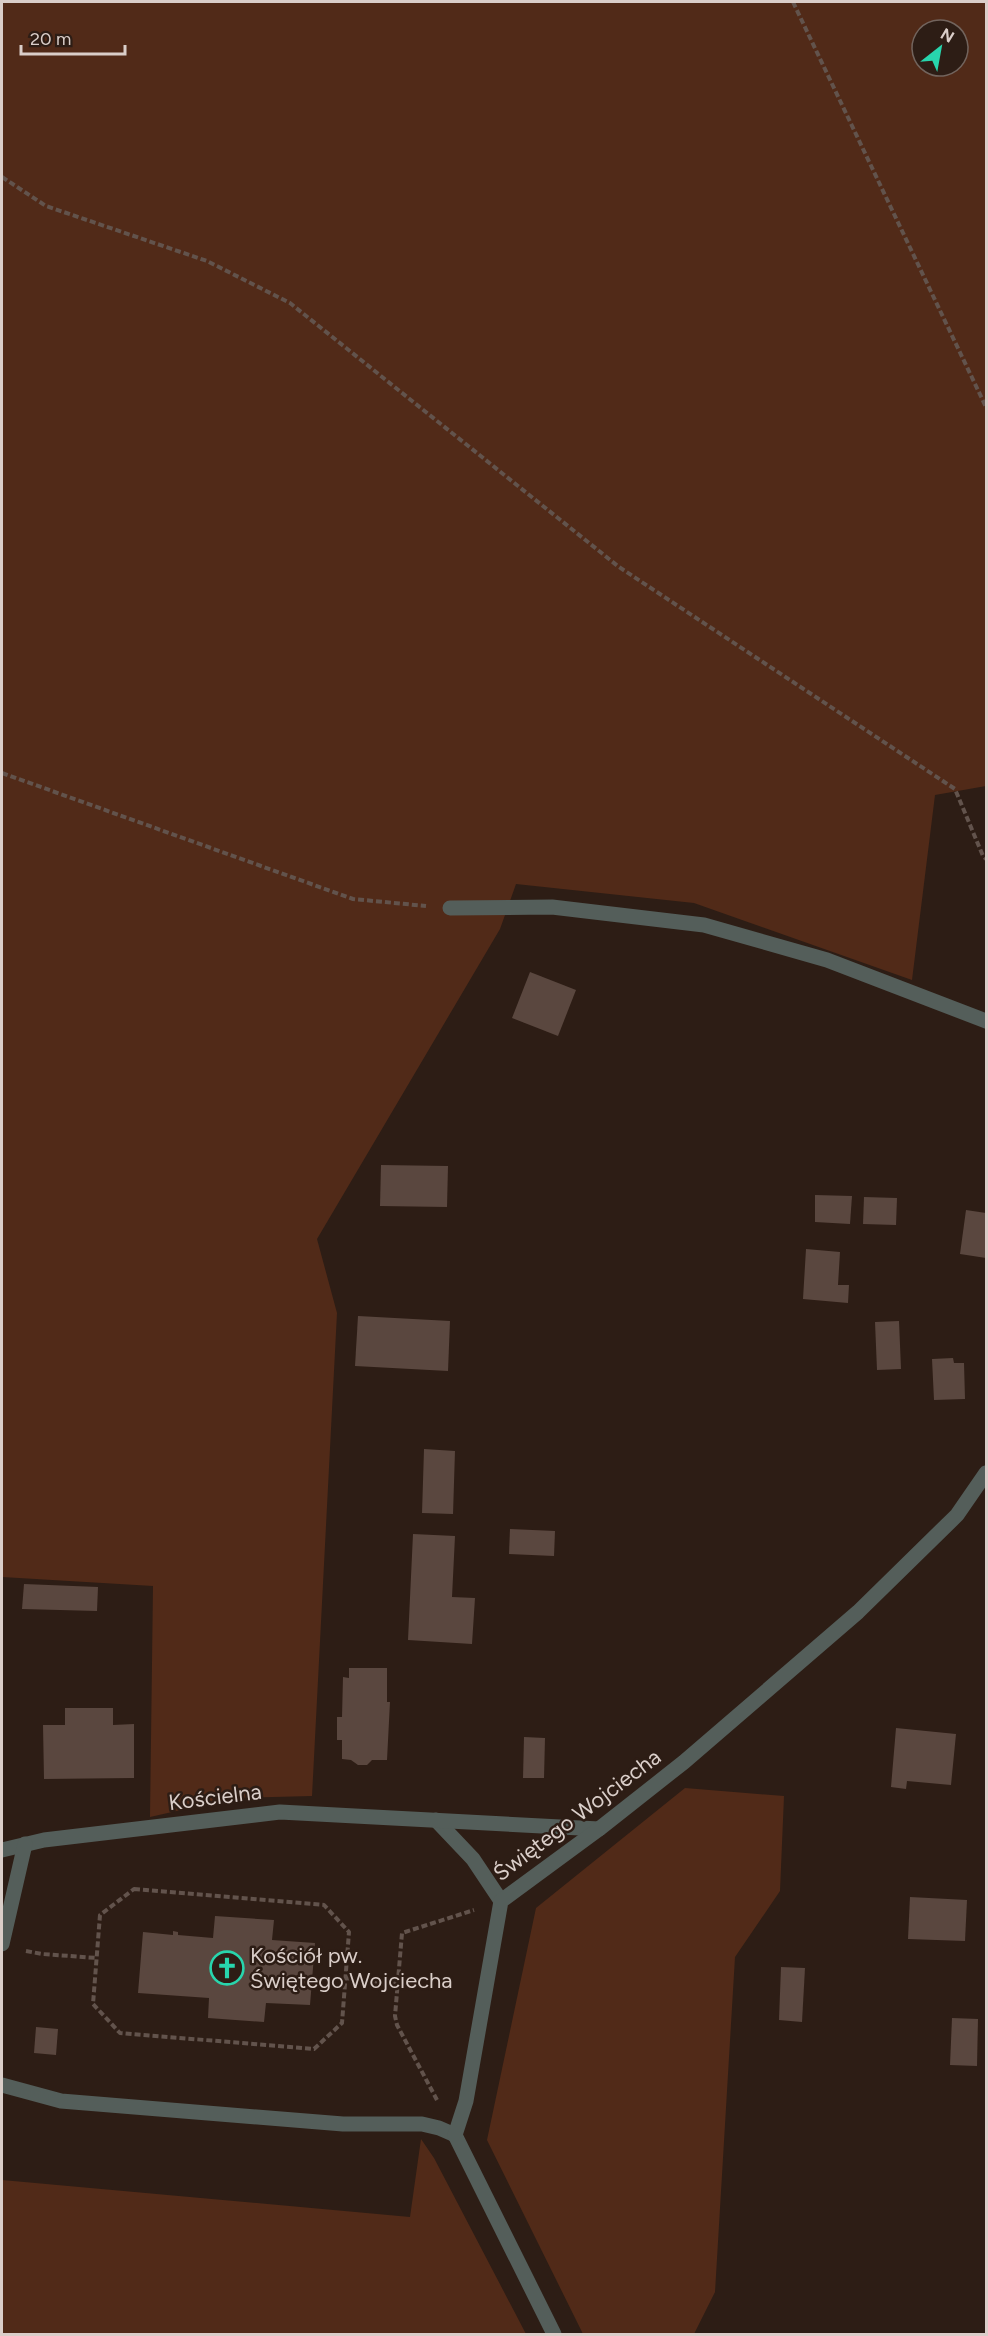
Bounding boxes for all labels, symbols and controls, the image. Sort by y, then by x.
scale bar [21,18,124,56]
north arrow [910,18,970,78]
text: N [937,24,958,47]
text: 20 m [30,28,71,50]
street label: Świętego Wojciecha [488,1743,666,1887]
street label: Kościelna [167,1778,263,1816]
place label: Kościół pw. Świętego Wojciecha [250,1942,453,1994]
church icon: Kościół pw. Świętego Wojciecha [209,1950,245,1986]

